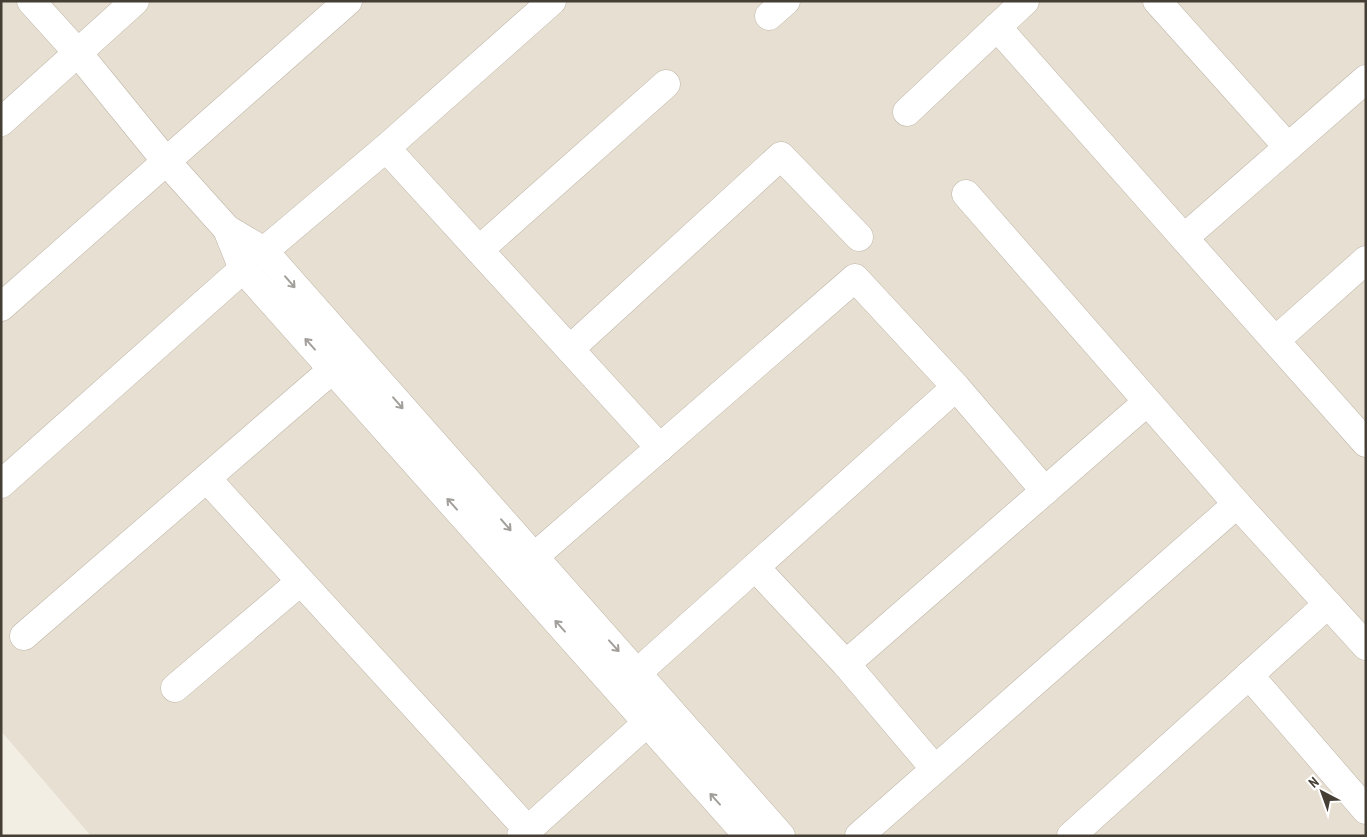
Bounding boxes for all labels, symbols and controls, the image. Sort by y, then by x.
one-way arrow [285,275,296,288]
one-way arrow [304,337,315,350]
one-way arrow [392,397,404,410]
one-way arrow [447,498,458,511]
one-way arrow [500,518,511,531]
one-way arrow [554,620,566,633]
one-way arrow [608,640,620,653]
north arrow [1297,767,1347,817]
text: N [1305,773,1322,791]
one-way arrow [709,793,721,806]

